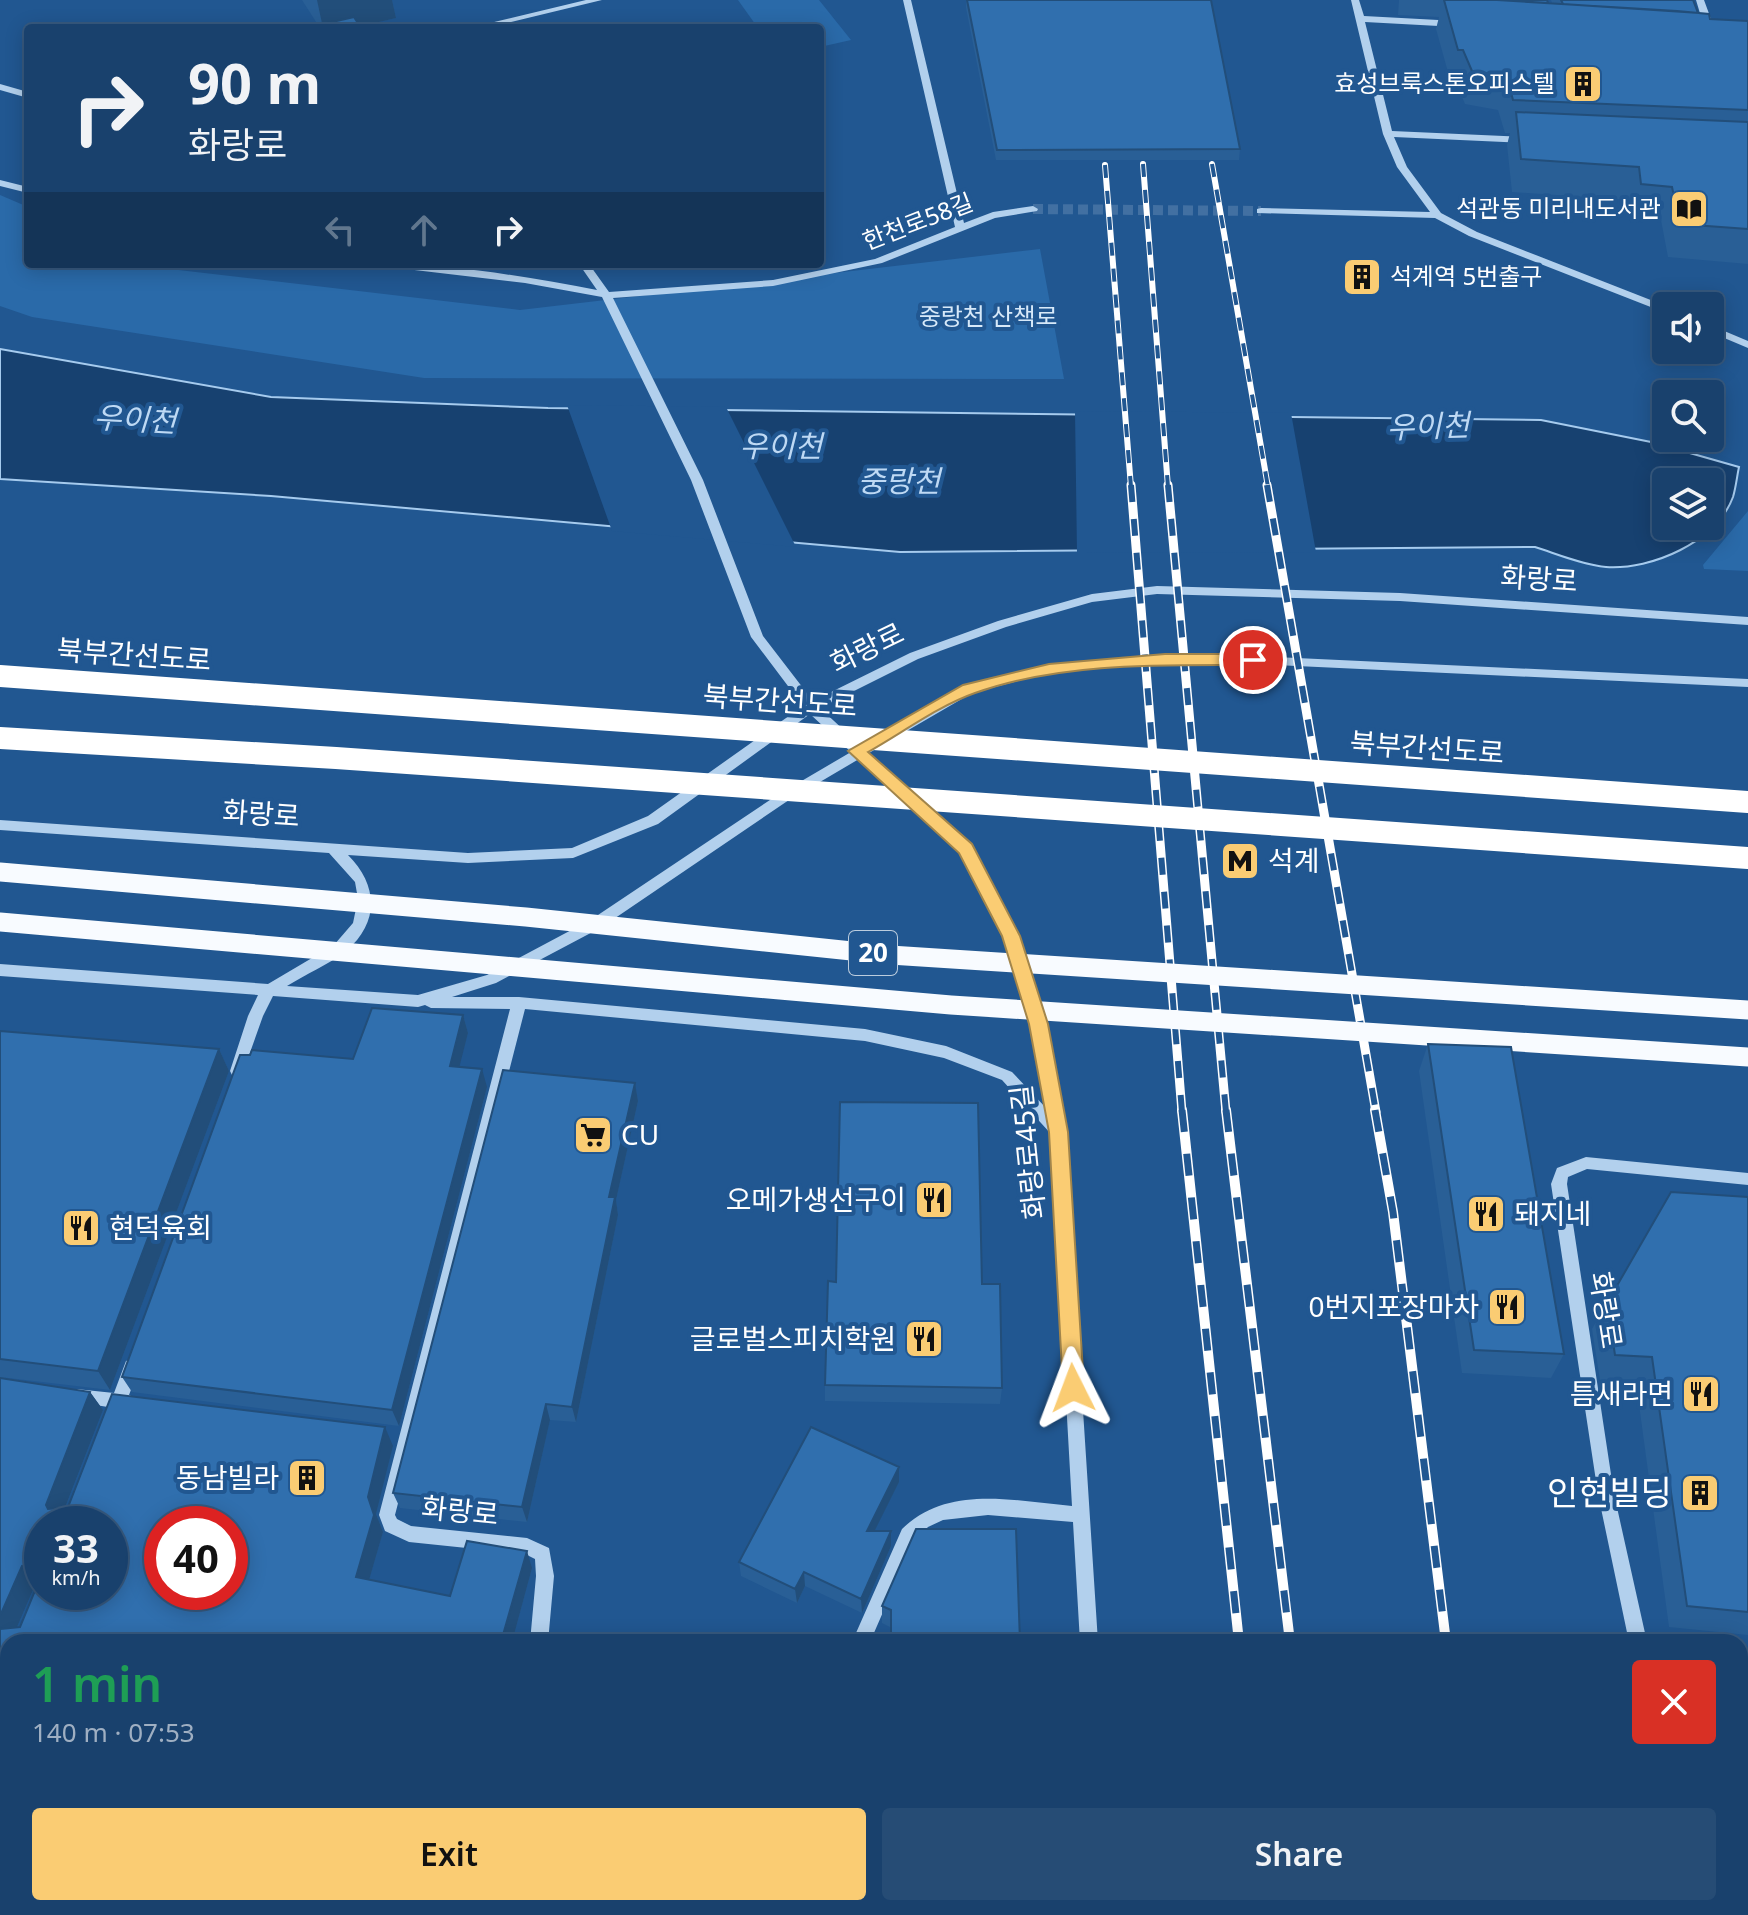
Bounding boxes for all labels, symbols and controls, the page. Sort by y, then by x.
text: 90 m [188,44,321,120]
icon: right [56,56,160,160]
building icon: 효성브룩스톤오피스텔 [1562,63,1604,105]
place label: 효성브룩스톤오피스텔 [1334,66,1555,99]
text: 화랑로 [188,120,287,169]
street label: 한천로58길 [858,184,977,257]
library icon: 석관동 미리내도서관 [1668,188,1710,230]
place label: 석관동 미리내도서관 [1456,191,1661,224]
icon: left [318,208,362,252]
icon: ahead [402,208,446,252]
icon: right [486,208,530,252]
building icon: 석계역 5번출구 [1341,256,1383,298]
place label: 석계역 5번출구 [1390,259,1542,292]
map controls [1652,292,1724,540]
button: sound [1652,292,1724,364]
park label: 중랑천 산책로 [919,299,1057,332]
button: search [1652,380,1724,452]
water label: 우이천 [93,396,181,441]
water label: 우이천 [1386,403,1473,447]
water label: 우이천 [740,425,826,466]
water label: 중랑천 [858,460,944,501]
button: layers [1652,468,1724,540]
street label: 화랑로 [1499,556,1579,600]
street label: 화랑로 [824,613,910,681]
pin [1219,626,1287,694]
street label: 북부간선도로 [56,630,212,678]
icon: arrive [1231,638,1275,682]
street label: 북부간선도로 [702,676,858,724]
street label: 북부간선도로 [1349,723,1505,771]
street label: 화랑로 [221,791,301,835]
metro station icon: 석계 [1219,840,1261,882]
place label: 석계 [1268,841,1320,879]
road number: 20 [849,931,897,975]
street label: 화랑로45길 [1001,1083,1053,1221]
supermarket icon: CU [572,1114,614,1156]
place label: CU [621,1115,659,1153]
restaurant icon: 오메가생선구이 [913,1179,955,1221]
place label: 오메가생선구이 [726,1180,906,1218]
restaurant icon: 돼지네 [1465,1193,1507,1235]
place label: 돼지네 [1514,1194,1591,1232]
restaurant icon: 현덕육회 [60,1207,102,1249]
place label: 현덕육회 [109,1208,212,1246]
street label: 화랑로 [1582,1269,1632,1351]
restaurant icon: 0번지포장마차 [1486,1286,1528,1328]
place label: 0번지포장마차 [1308,1287,1479,1325]
restaurant icon: 글로벌스피치학원 [903,1318,945,1360]
place label: 글로벌스피치학원 [690,1319,896,1357]
position arrow [1031,1346,1115,1430]
restaurant icon: 틈새라면 [1680,1373,1722,1415]
place label: 틈새라면 [1570,1374,1673,1412]
building icon: 동남빌라 [286,1457,328,1499]
place label: 동남빌라 [176,1458,279,1496]
place label: 인현빌딩 [1547,1469,1672,1515]
building icon: 인현빌딩 [1679,1472,1721,1514]
street label: 화랑로 [420,1487,501,1533]
speed limit sign: 40 [144,1506,248,1610]
text: 33 [53,1520,99,1575]
text: km/h [51,1564,101,1591]
text: 1 min [32,1651,162,1716]
button: close [1632,1660,1716,1744]
text: 140 m · 07:53 [32,1714,195,1750]
button: Exit [32,1808,866,1900]
button: Share [882,1808,1716,1900]

